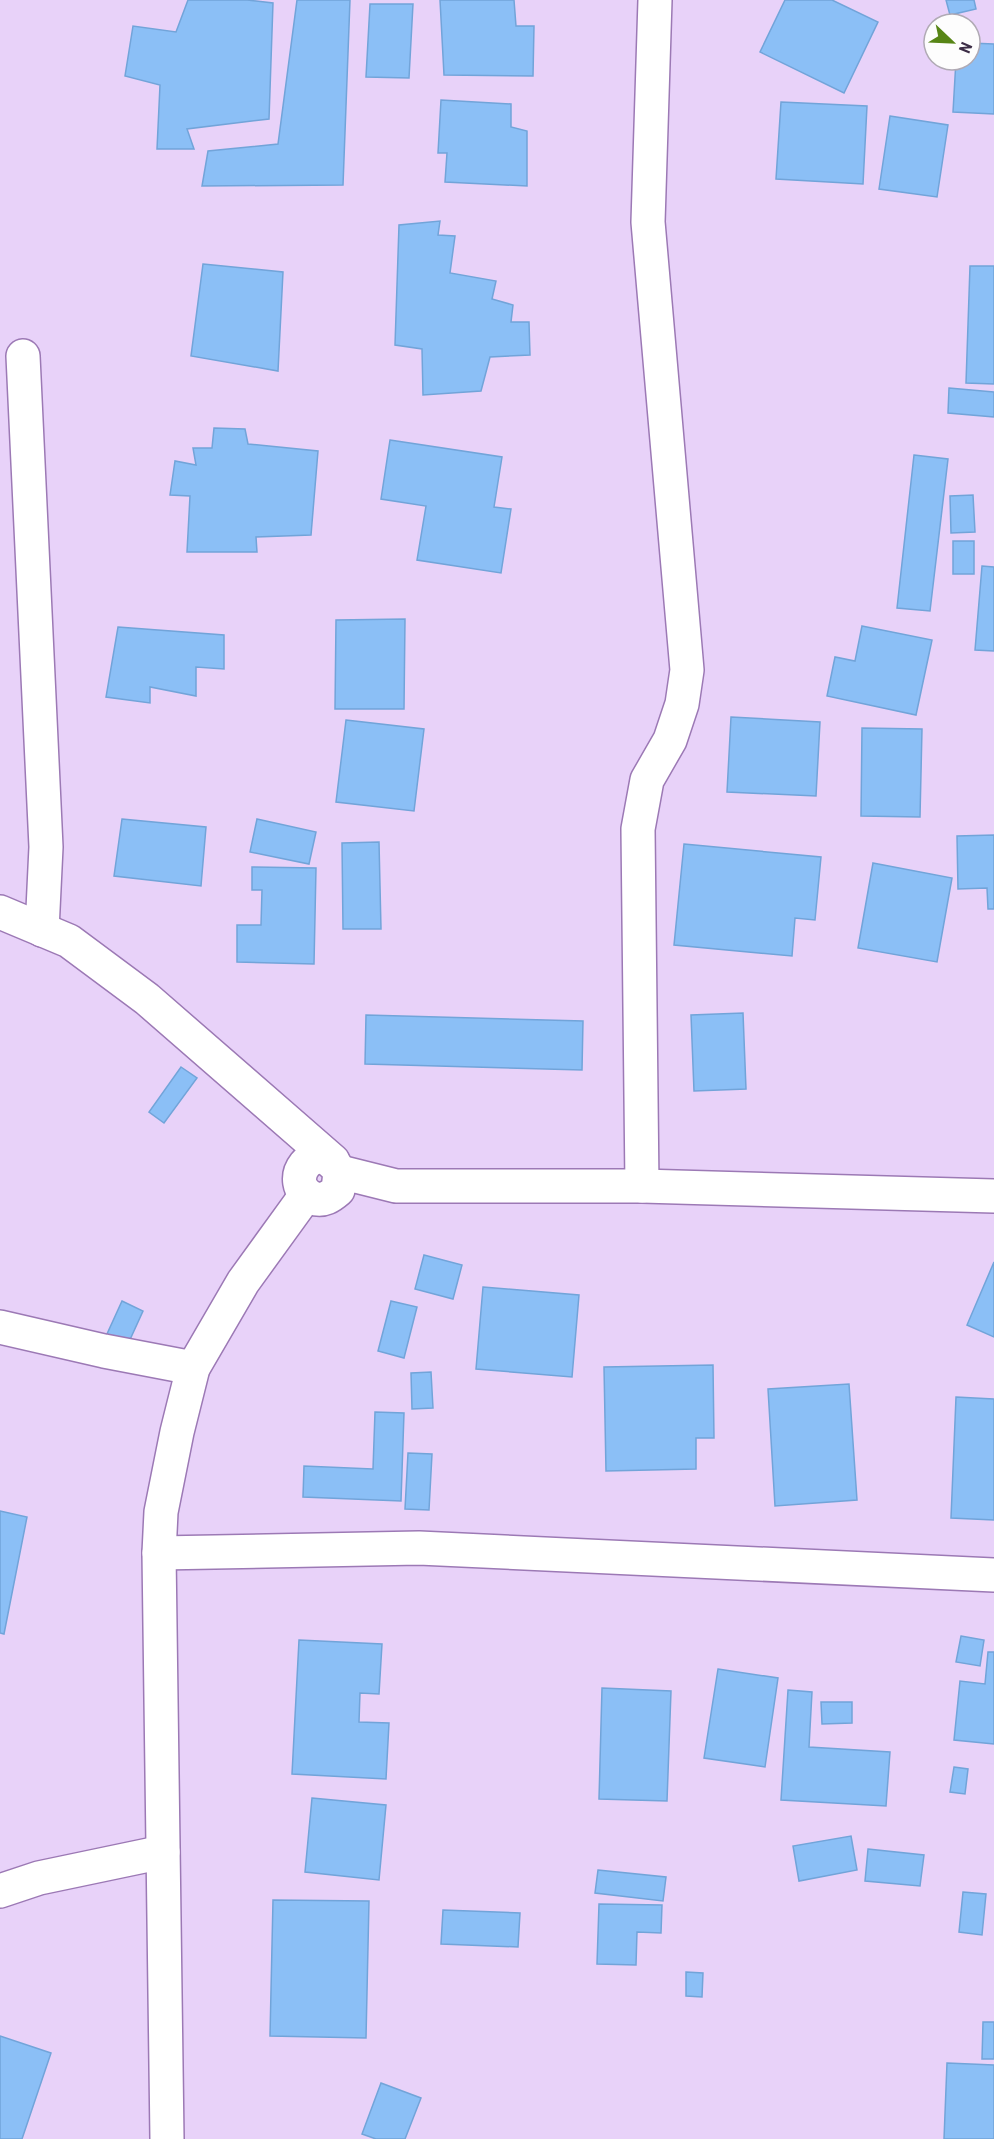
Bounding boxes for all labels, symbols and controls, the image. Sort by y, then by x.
north arrow [922,12,982,72]
text: N [955,39,976,56]

